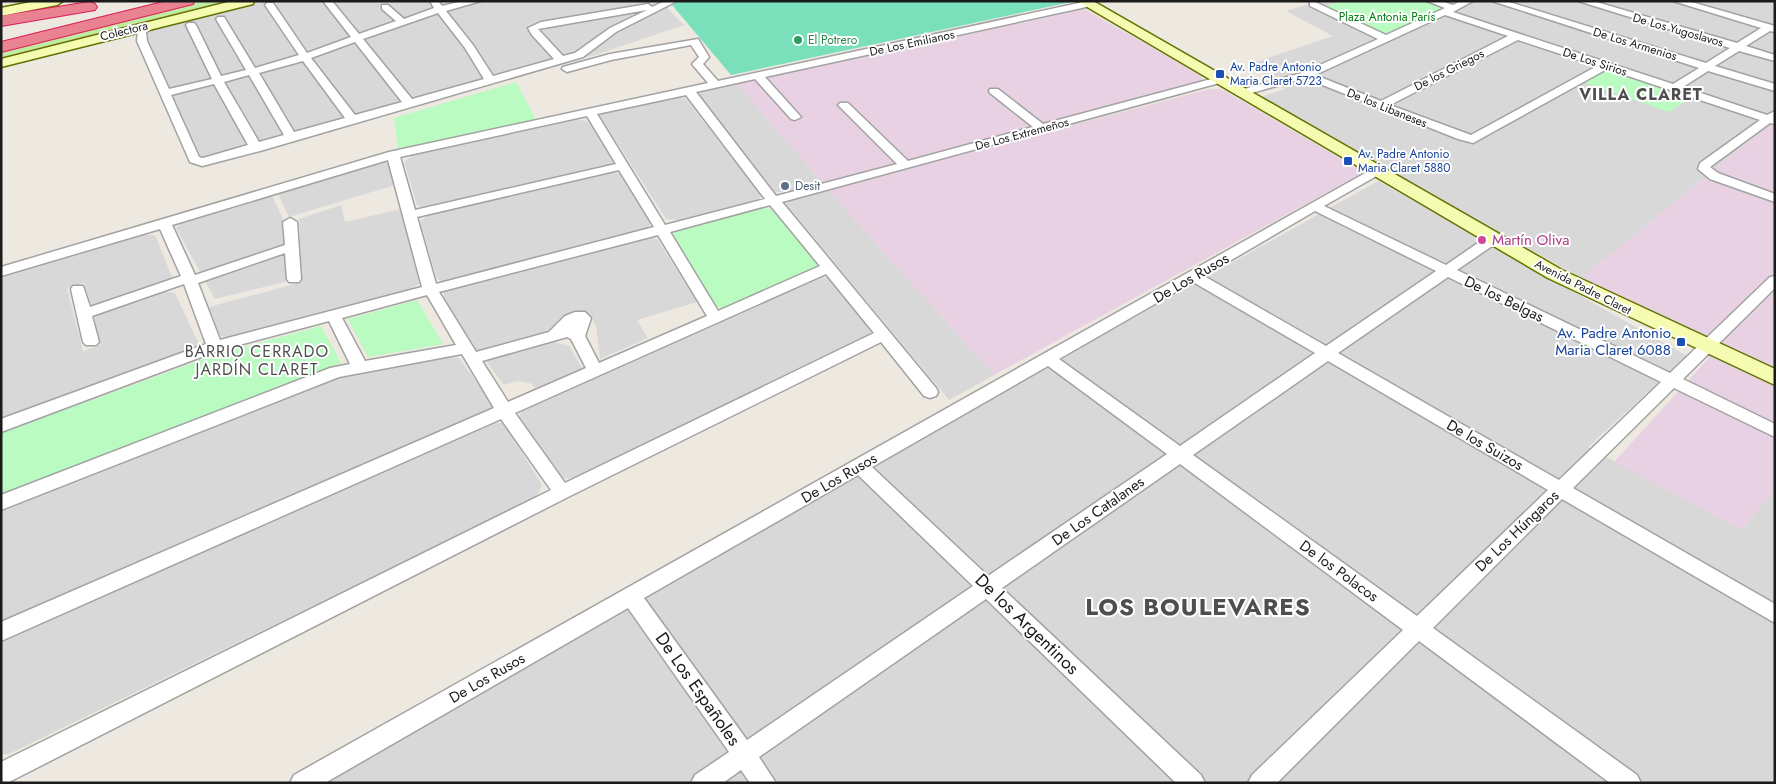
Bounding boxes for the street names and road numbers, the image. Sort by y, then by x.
street label: De Los Yugoslavos [1631,8,1726,52]
street label: Colectora [98,16,150,46]
street label: De Los Armenios [1591,23,1679,65]
street label: De Los Emilianos [868,25,956,61]
street label: De Los Sirios [1561,43,1630,81]
street label: De los Griegos [1411,45,1487,95]
street label: De los Libaneses [1344,84,1430,132]
street label: De Los Extremeños [973,113,1071,155]
street label: De Los Rusos [1149,247,1233,309]
street label: Avenida Padre Claret [1531,255,1635,319]
street label: De los Belgas [1461,270,1547,328]
street label: De los Suizos [1442,414,1528,476]
street label: De Los Rusos [797,447,881,509]
street label: De Los Catalanes [1047,471,1149,551]
street label: De Los Húngaros [1470,485,1564,577]
street label: De los Polacos [1295,535,1383,607]
street label: De los Argentinos [969,567,1085,681]
street label: De Los Españoles [649,627,747,751]
street label: De Los Rusos [445,647,529,709]

